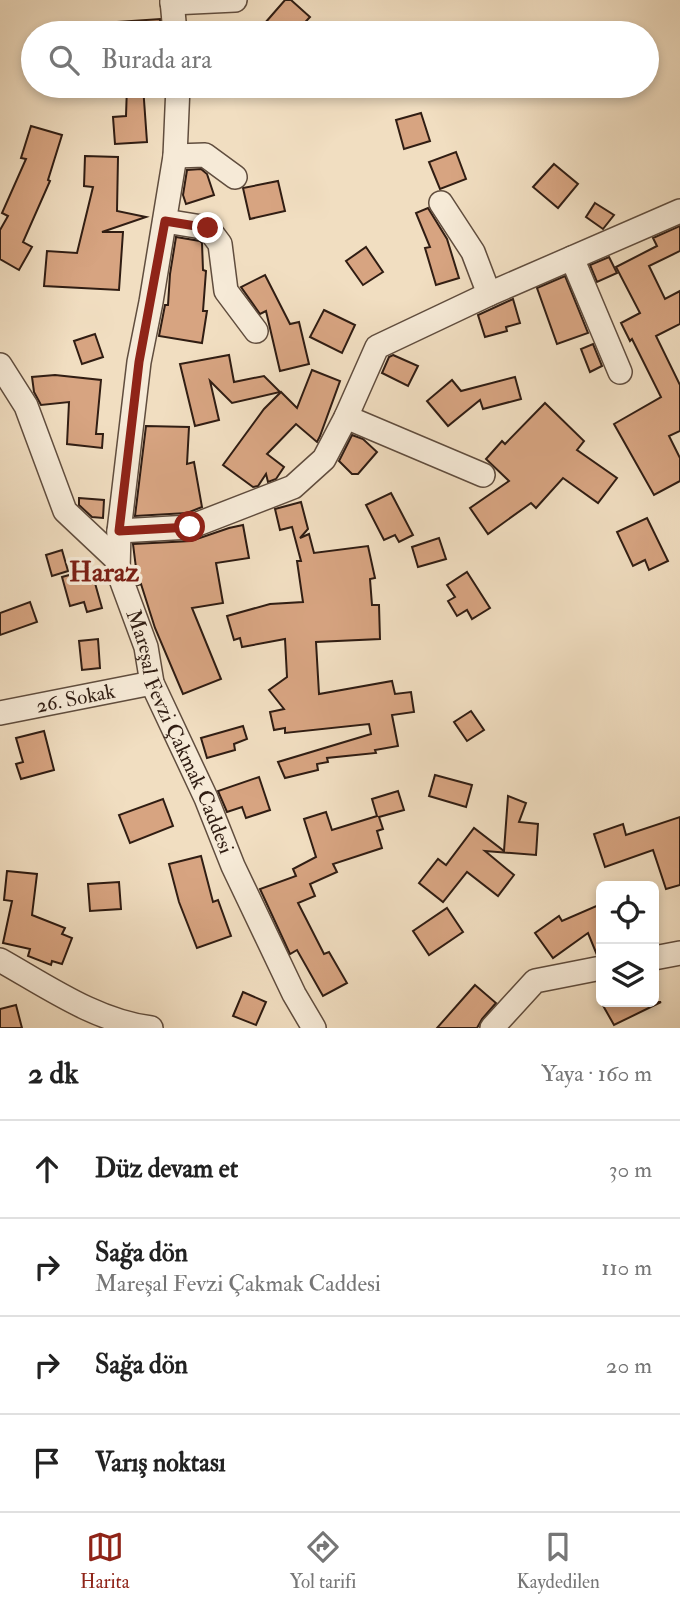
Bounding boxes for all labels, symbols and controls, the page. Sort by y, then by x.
search box [21,21,659,98]
icon: search [45,41,83,79]
text: Burada ara [101,44,212,76]
route end [192,212,223,243]
route start [174,511,205,542]
district label: Haraz [69,555,139,590]
street label: Mareşal Fevzi Çakmak Caddesi [120,606,240,858]
street label: 26. Sokak [34,677,117,719]
map controls [596,881,659,1007]
button: locate [596,881,659,944]
button: layers [596,944,659,1007]
text: 2 dk [28,1055,79,1092]
text: Yaya · 160 m [541,1059,652,1088]
icon: ahead [28,1150,66,1188]
text: Düz devam et [95,1153,238,1185]
text: 30 m [609,1155,652,1184]
text: Sağa dön [95,1237,188,1269]
icon: right [28,1248,66,1286]
text: 110 m [601,1253,652,1282]
text: Mareşal Fevzi Çakmak Caddesi [95,1269,381,1298]
icon: right [28,1346,66,1384]
text: Sağa dön [95,1349,188,1381]
text: 20 m [606,1351,652,1380]
icon: arrive [28,1444,66,1482]
text: Varış noktası [95,1447,226,1479]
tab: Harita [80,1528,130,1594]
tab: Yol tarifi [290,1528,356,1594]
tab: Kaydedilen [517,1528,600,1594]

